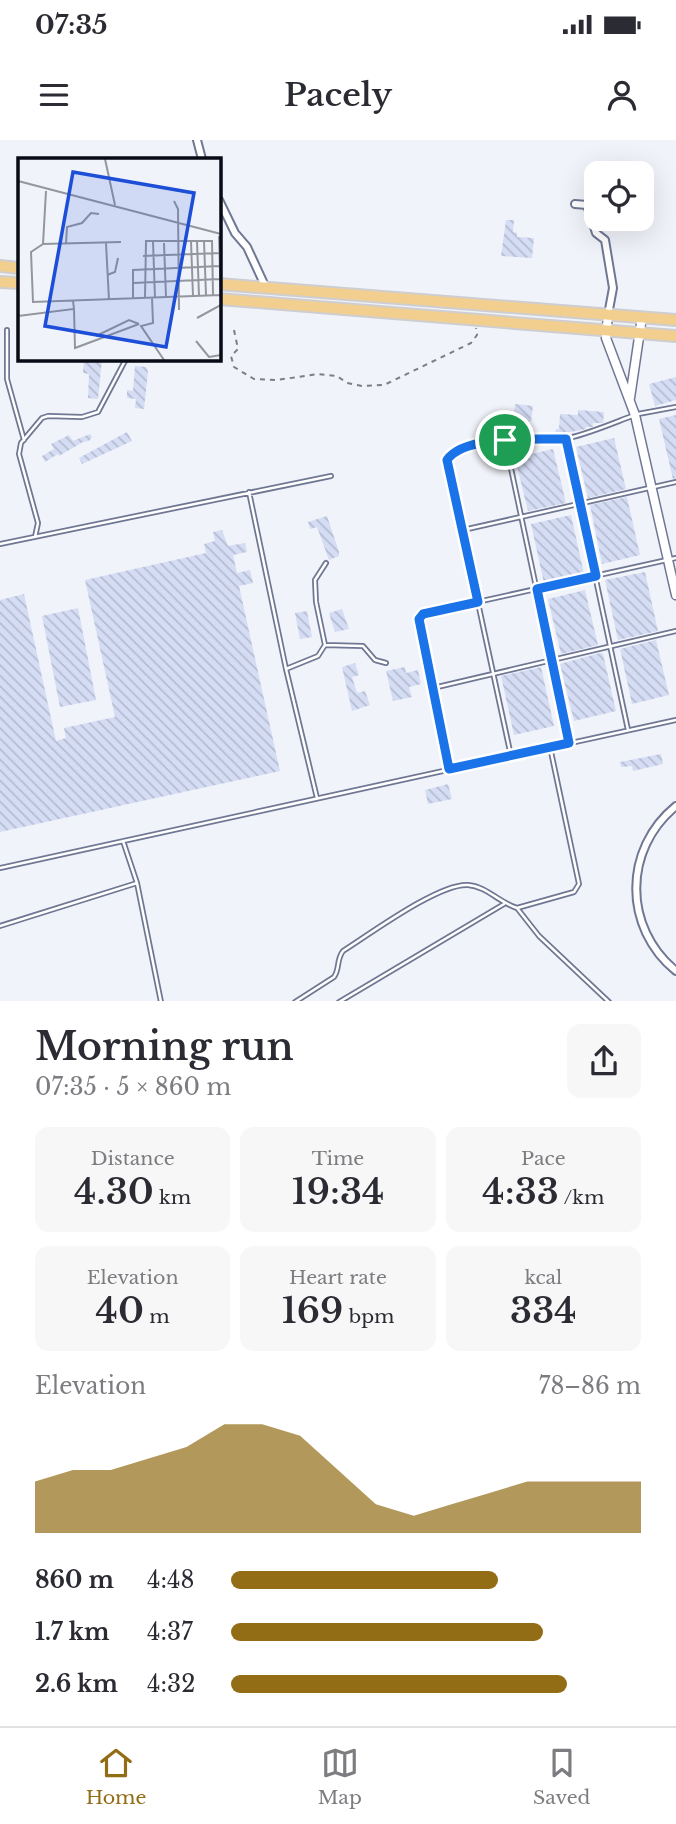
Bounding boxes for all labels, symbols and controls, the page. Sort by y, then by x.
text: 07:35 [35,9,107,41]
text: Pacely [284,75,392,115]
icon: menu [35,76,73,114]
icon: person [603,76,641,114]
inset map [18,158,220,360]
map controls [584,161,654,231]
button: locate [584,161,654,231]
pin [475,410,535,470]
icon: arrive [486,421,524,459]
text: Morning run [35,1023,294,1070]
button: share [567,1024,641,1098]
text: 07:35 · 5 × 860 m [35,1073,231,1101]
text: Distance [91,1147,175,1170]
text: Time [312,1147,364,1170]
text: Pace [521,1147,566,1170]
text: 4.30 [74,1170,154,1213]
text: 19:34 [292,1170,384,1213]
text: 4:33 [482,1170,559,1213]
text: km [154,1186,191,1209]
text: /km [559,1186,604,1209]
text: Elevation [87,1266,179,1289]
text: Heart rate [289,1266,387,1289]
text: kcal [524,1266,562,1289]
text: 40 [96,1289,144,1332]
text: 169 [281,1289,343,1332]
text: 334 [510,1289,577,1332]
text: m [144,1305,170,1328]
text: bpm [343,1305,395,1328]
text: Elevation [35,1372,146,1400]
text: 78–86 m [539,1372,641,1400]
text: 860 m [35,1566,114,1594]
text: 4:48 [147,1566,194,1594]
text: 1.7 km [35,1618,109,1646]
text: 4:37 [147,1618,193,1646]
text: 2.6 km [35,1670,118,1698]
text: 4:32 [147,1670,195,1698]
tab: Home [86,1744,146,1809]
tab: Map [318,1744,362,1809]
tab: Saved [533,1744,590,1809]

